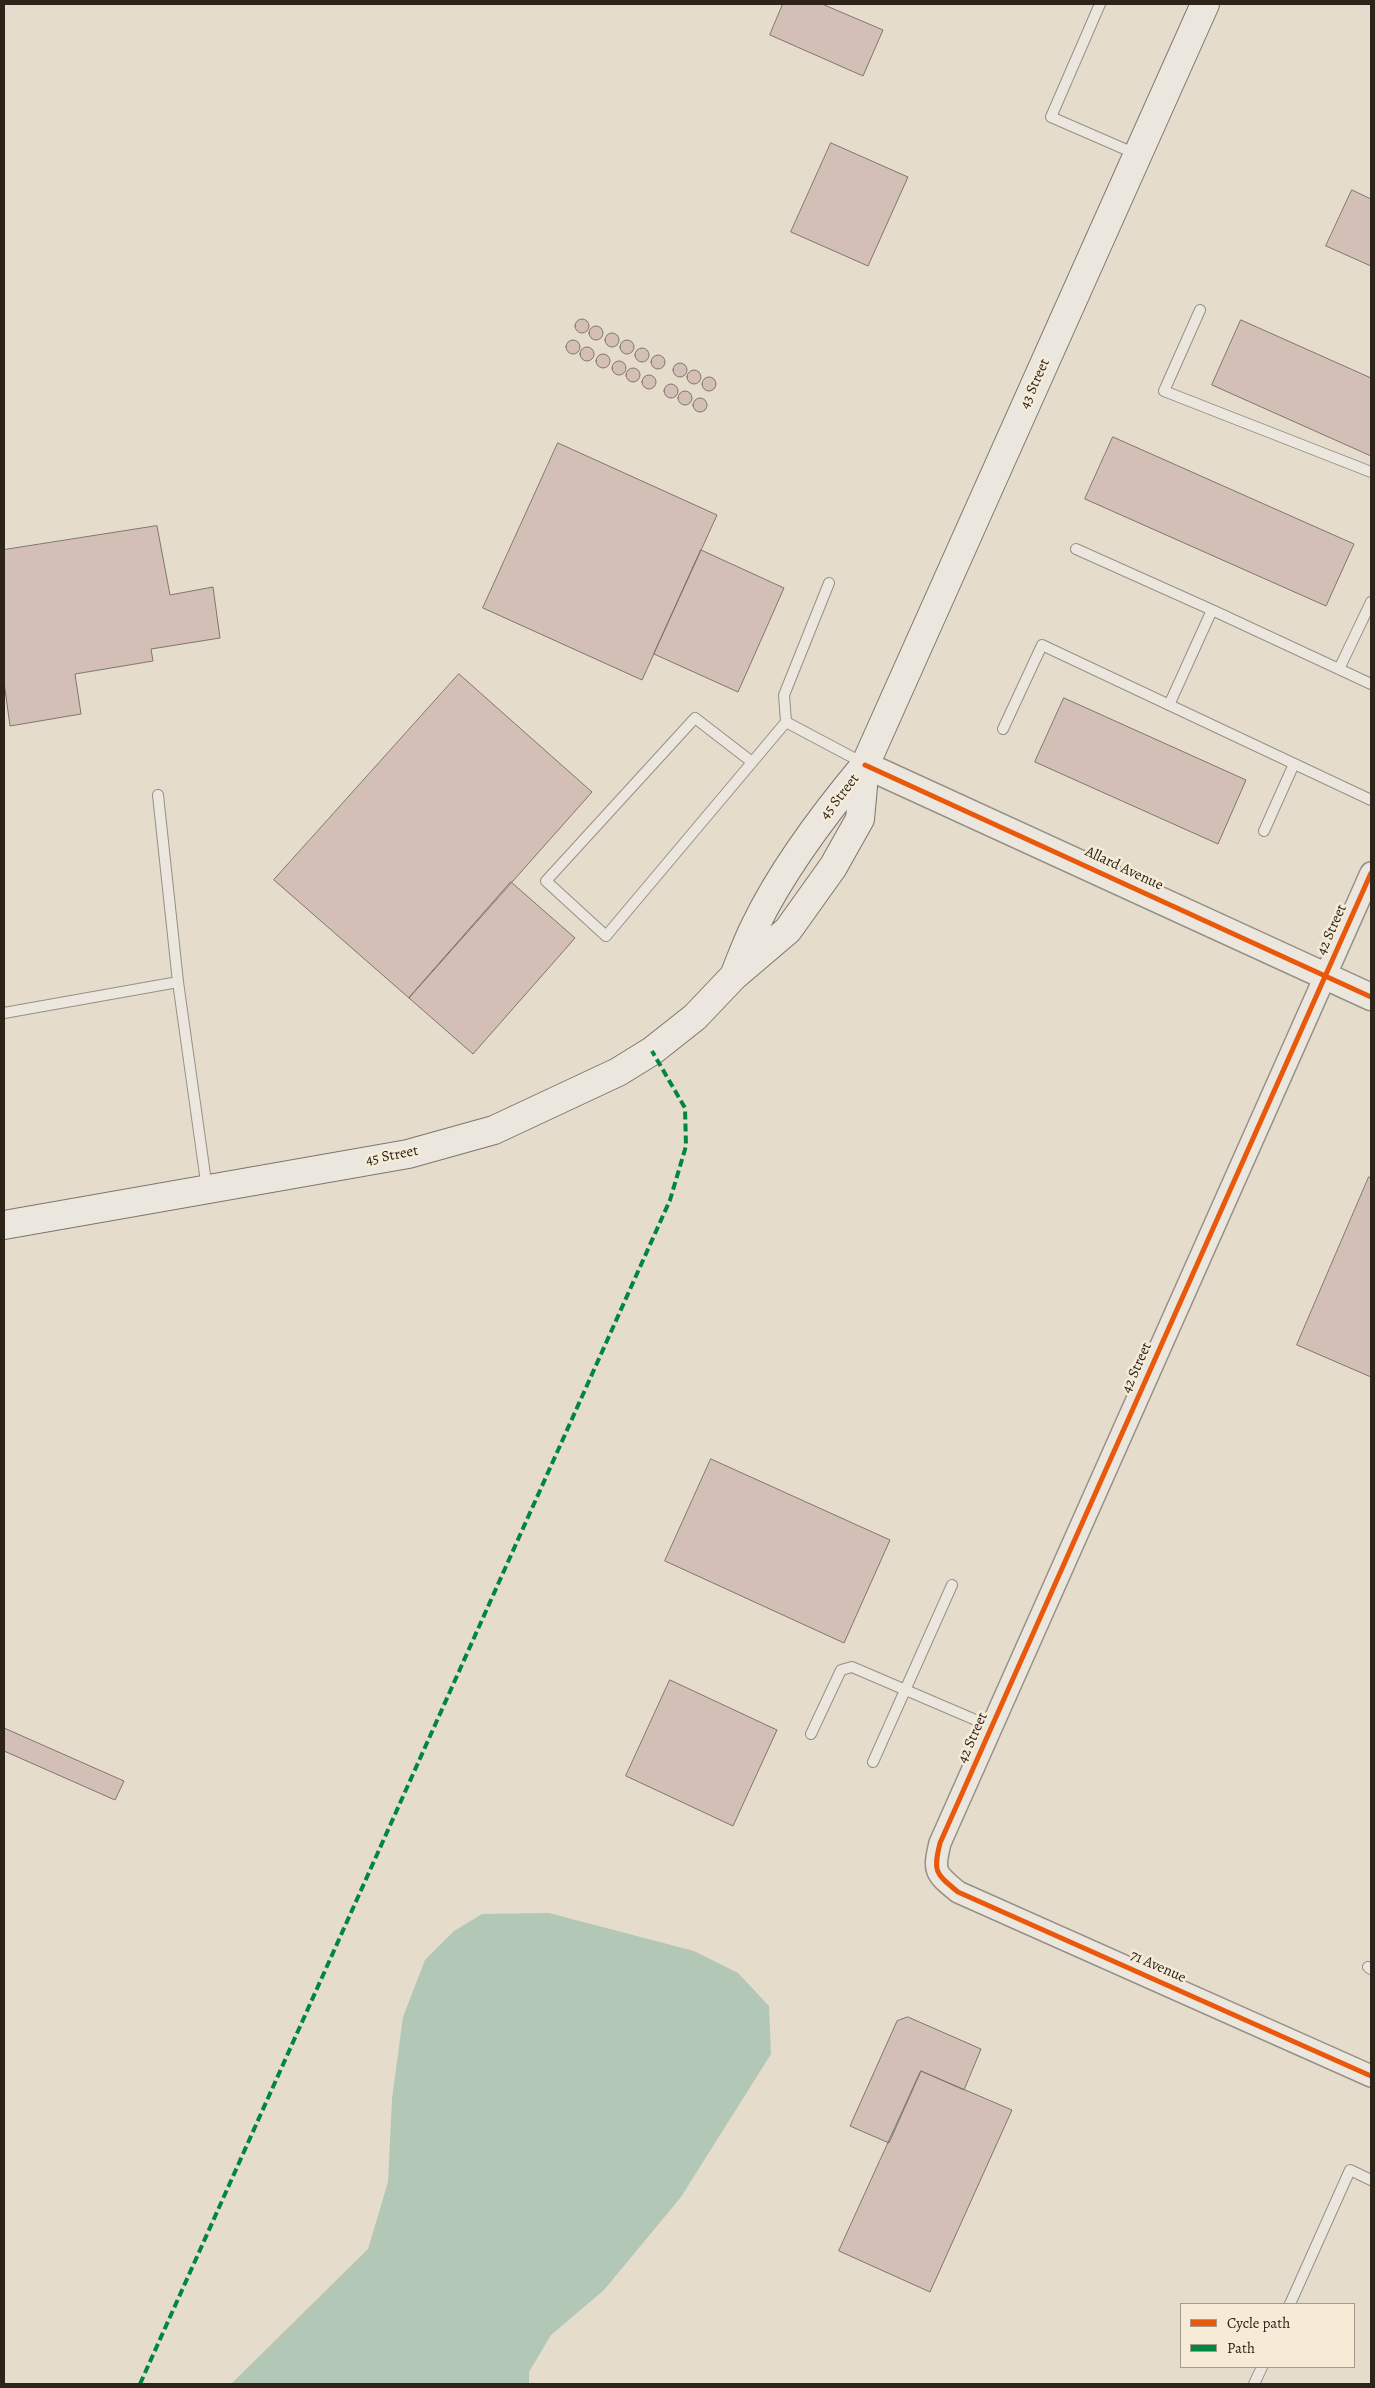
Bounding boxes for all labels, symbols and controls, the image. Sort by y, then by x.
street label: 43 Street [1016,356,1054,412]
street label: 45 Street [817,771,863,823]
street label: Allard Avenue [1082,843,1166,895]
street label: 42 Street [1313,902,1351,958]
street label: 45 Street [364,1142,420,1170]
street label: 42 Street [1118,1340,1156,1396]
street label: 42 Street [954,1710,992,1766]
street label: 71 Avenue [1127,1947,1189,1987]
legend [1180,2303,1355,2368]
text: Cycle path [1227,2313,1290,2333]
text: Path [1227,2338,1255,2358]

